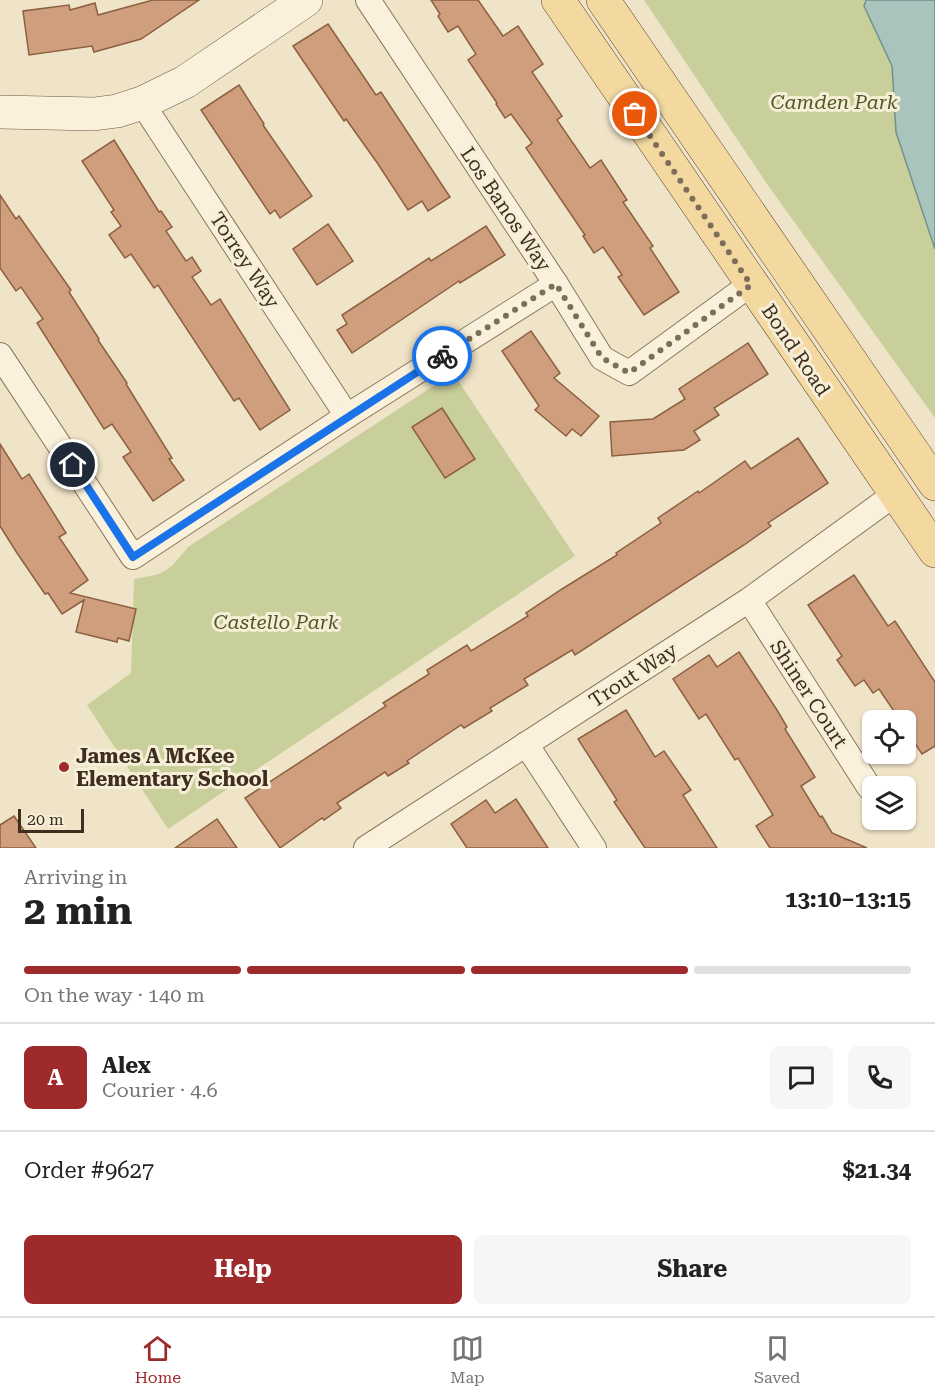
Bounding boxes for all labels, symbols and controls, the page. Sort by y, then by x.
pin [609,88,660,139]
park label: Camden Park [770,90,898,114]
icon: bag [618,97,651,130]
street label: Los Banos Way [456,142,557,276]
street label: Torrey Way [205,207,285,313]
street label: Bond Road [757,299,836,401]
courier [412,326,472,386]
icon: bike [426,340,459,373]
pin [47,439,98,490]
icon: home [56,448,89,481]
park label: Castello Park [213,610,339,634]
street label: Shiner Court [765,635,853,753]
street label: Trout Way [584,638,682,712]
map controls [862,710,916,830]
button: locate [862,710,916,764]
place label: James A McKee Elementary School [76,744,269,791]
marker: James A McKee Elementary School [57,760,71,774]
button: layers [862,776,916,830]
scale bar [18,806,84,834]
text: 20 m [27,810,64,829]
text: Arriving in [24,865,127,889]
text: 13:10–13:15 [785,887,911,912]
text: 2 min [24,888,132,934]
text: On the way · 140 m [24,983,205,1007]
button: chat [770,1046,833,1109]
button: phone [848,1046,911,1109]
text: Alex [102,1053,151,1078]
text: A [48,1065,63,1090]
text: Courier · 4.6 [102,1078,218,1102]
text: Order #9627 [24,1158,154,1183]
text: $21.34 [842,1158,911,1183]
button: Help [24,1235,462,1304]
button: Share [474,1235,911,1304]
tab: Home [135,1332,181,1387]
tab: Map [450,1332,485,1387]
tab: Saved [754,1332,800,1387]

